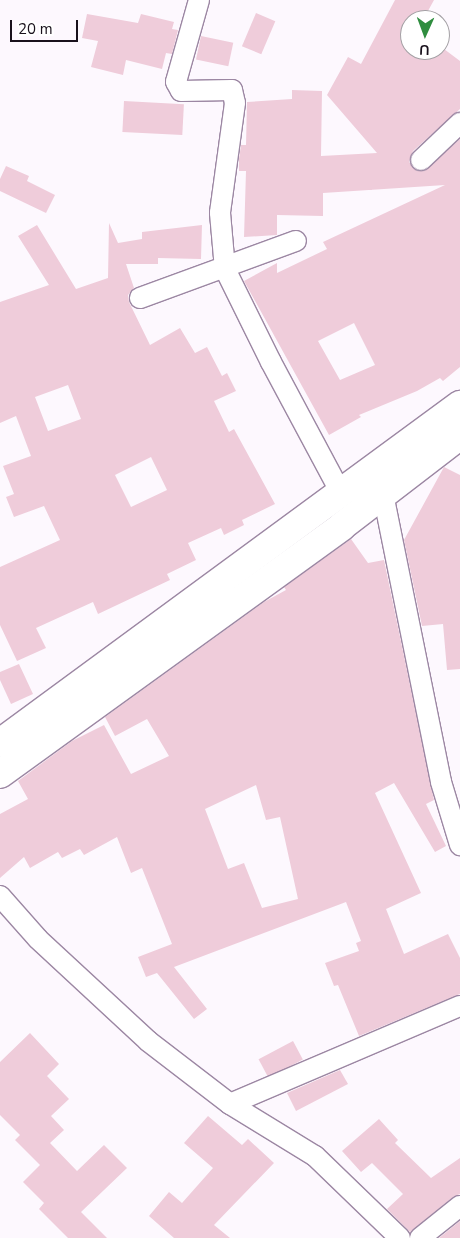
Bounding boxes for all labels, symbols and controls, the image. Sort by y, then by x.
scale bar [12,10,80,42]
north arrow [400,10,450,60]
text: 20 m [18,19,53,39]
text: U [419,40,430,59]

